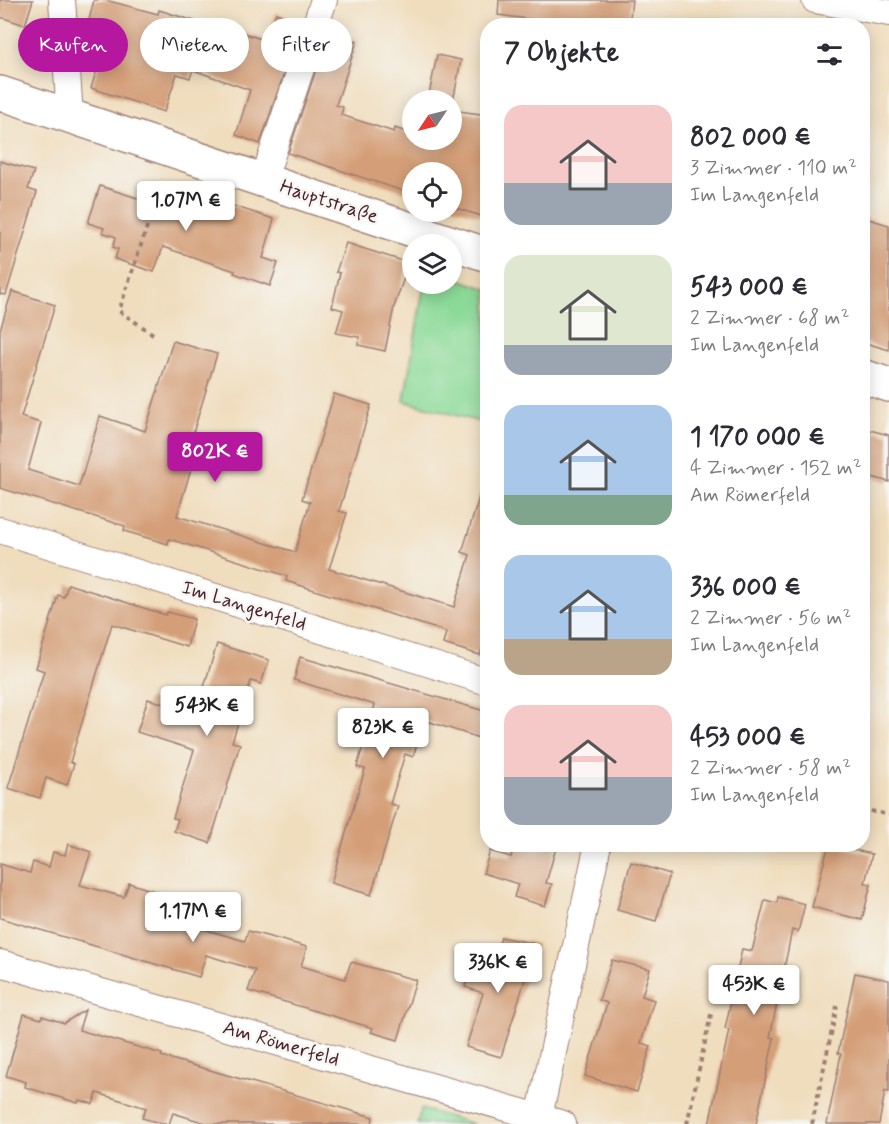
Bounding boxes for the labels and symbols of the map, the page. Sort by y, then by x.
north arrow [402,90,462,150]
street label: Hauptstraße [276,173,382,231]
pin: 1.07M € [131,181,241,232]
pin: 802K € [166,432,264,483]
street label: Im Langenfeld [178,574,310,638]
pin: 543K € [158,686,256,737]
pin: 823K € [334,708,432,759]
pin: 1.17M € [138,892,248,943]
pin: 336K € [449,943,547,994]
pin: 453K € [705,965,803,1016]
street label: Am Römerfeld [220,1014,342,1074]

